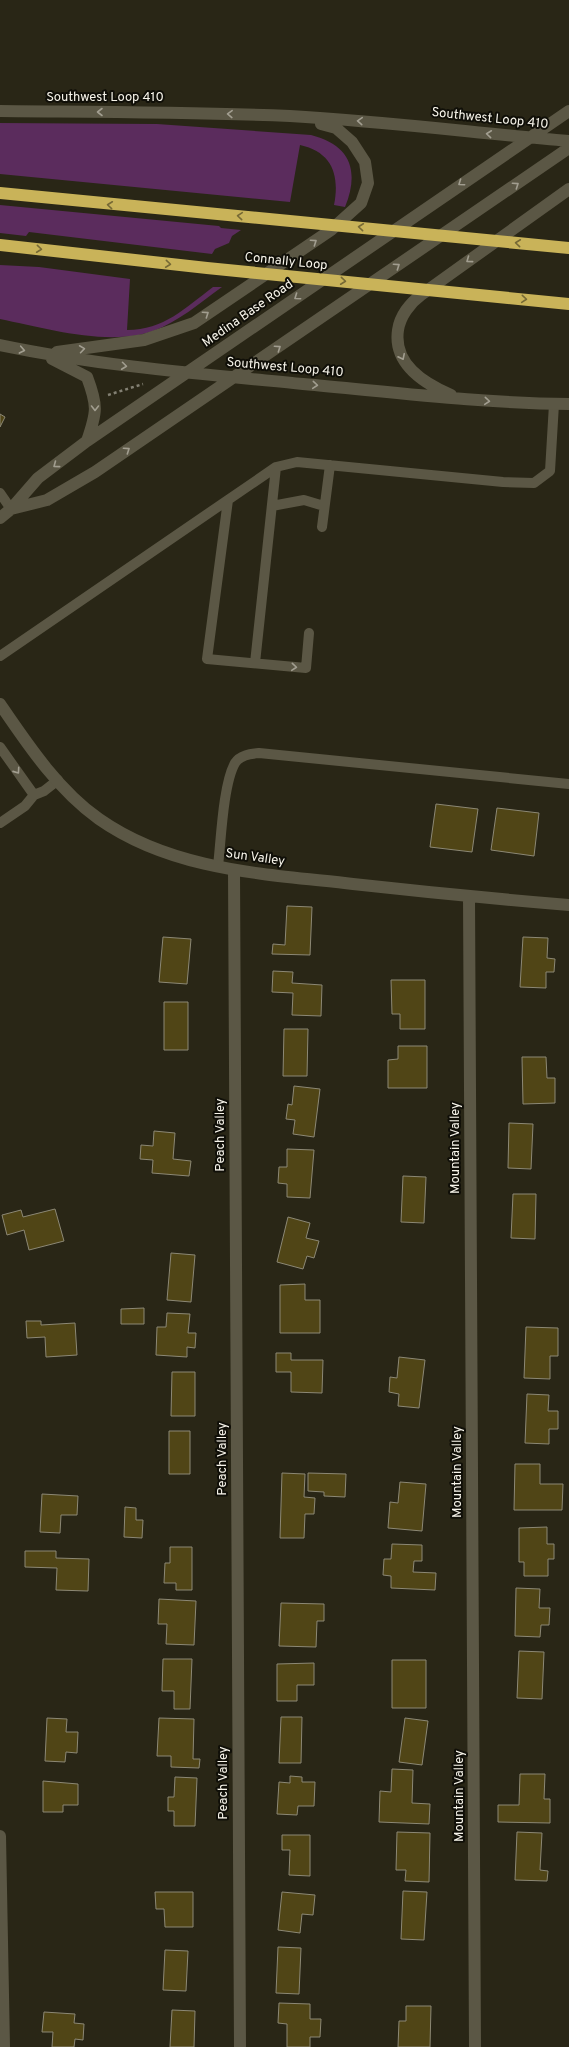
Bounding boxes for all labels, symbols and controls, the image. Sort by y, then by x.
street label: Southwest Loop 410 [46,90,164,106]
street label: Southwest Loop 410 [431,105,549,133]
one-way arrow [97,108,103,116]
one-way arrow [227,110,233,118]
one-way arrow [357,117,363,126]
one-way arrow [486,130,492,139]
one-way arrow [459,178,466,185]
one-way arrow [512,182,519,190]
one-way arrow [107,200,113,209]
one-way arrow [237,211,243,220]
one-way arrow [358,223,364,232]
one-way arrow [515,238,521,247]
one-way arrow [310,239,317,247]
one-way arrow [36,245,42,254]
street label: Connally Loop [244,250,328,274]
one-way arrow [466,255,473,262]
one-way arrow [165,259,171,268]
one-way arrow [393,263,400,271]
street label: Medina Base Road [200,277,296,351]
one-way arrow [340,277,346,286]
one-way arrow [294,292,301,299]
one-way arrow [521,295,527,304]
one-way arrow [202,311,209,319]
one-way arrow [19,345,25,354]
one-way arrow [79,345,85,354]
one-way arrow [274,346,281,353]
one-way arrow [397,353,405,360]
street label: Southwest Loop 410 [226,355,344,381]
one-way arrow [121,362,127,371]
one-way arrow [312,380,318,389]
one-way arrow [484,396,490,405]
one-way arrow [91,405,99,411]
one-way arrow [123,447,130,455]
one-way arrow [54,460,61,467]
one-way arrow [291,662,297,671]
one-way arrow [12,767,19,774]
street label: Sun Valley [224,846,286,870]
street label: Peach Valley [213,1098,229,1172]
street label: Mountain Valley [448,1102,464,1194]
street label: Peach Valley [215,1422,231,1496]
street label: Mountain Valley [450,1426,466,1518]
street label: Peach Valley [216,1746,232,1820]
street label: Mountain Valley [452,1750,468,1842]

